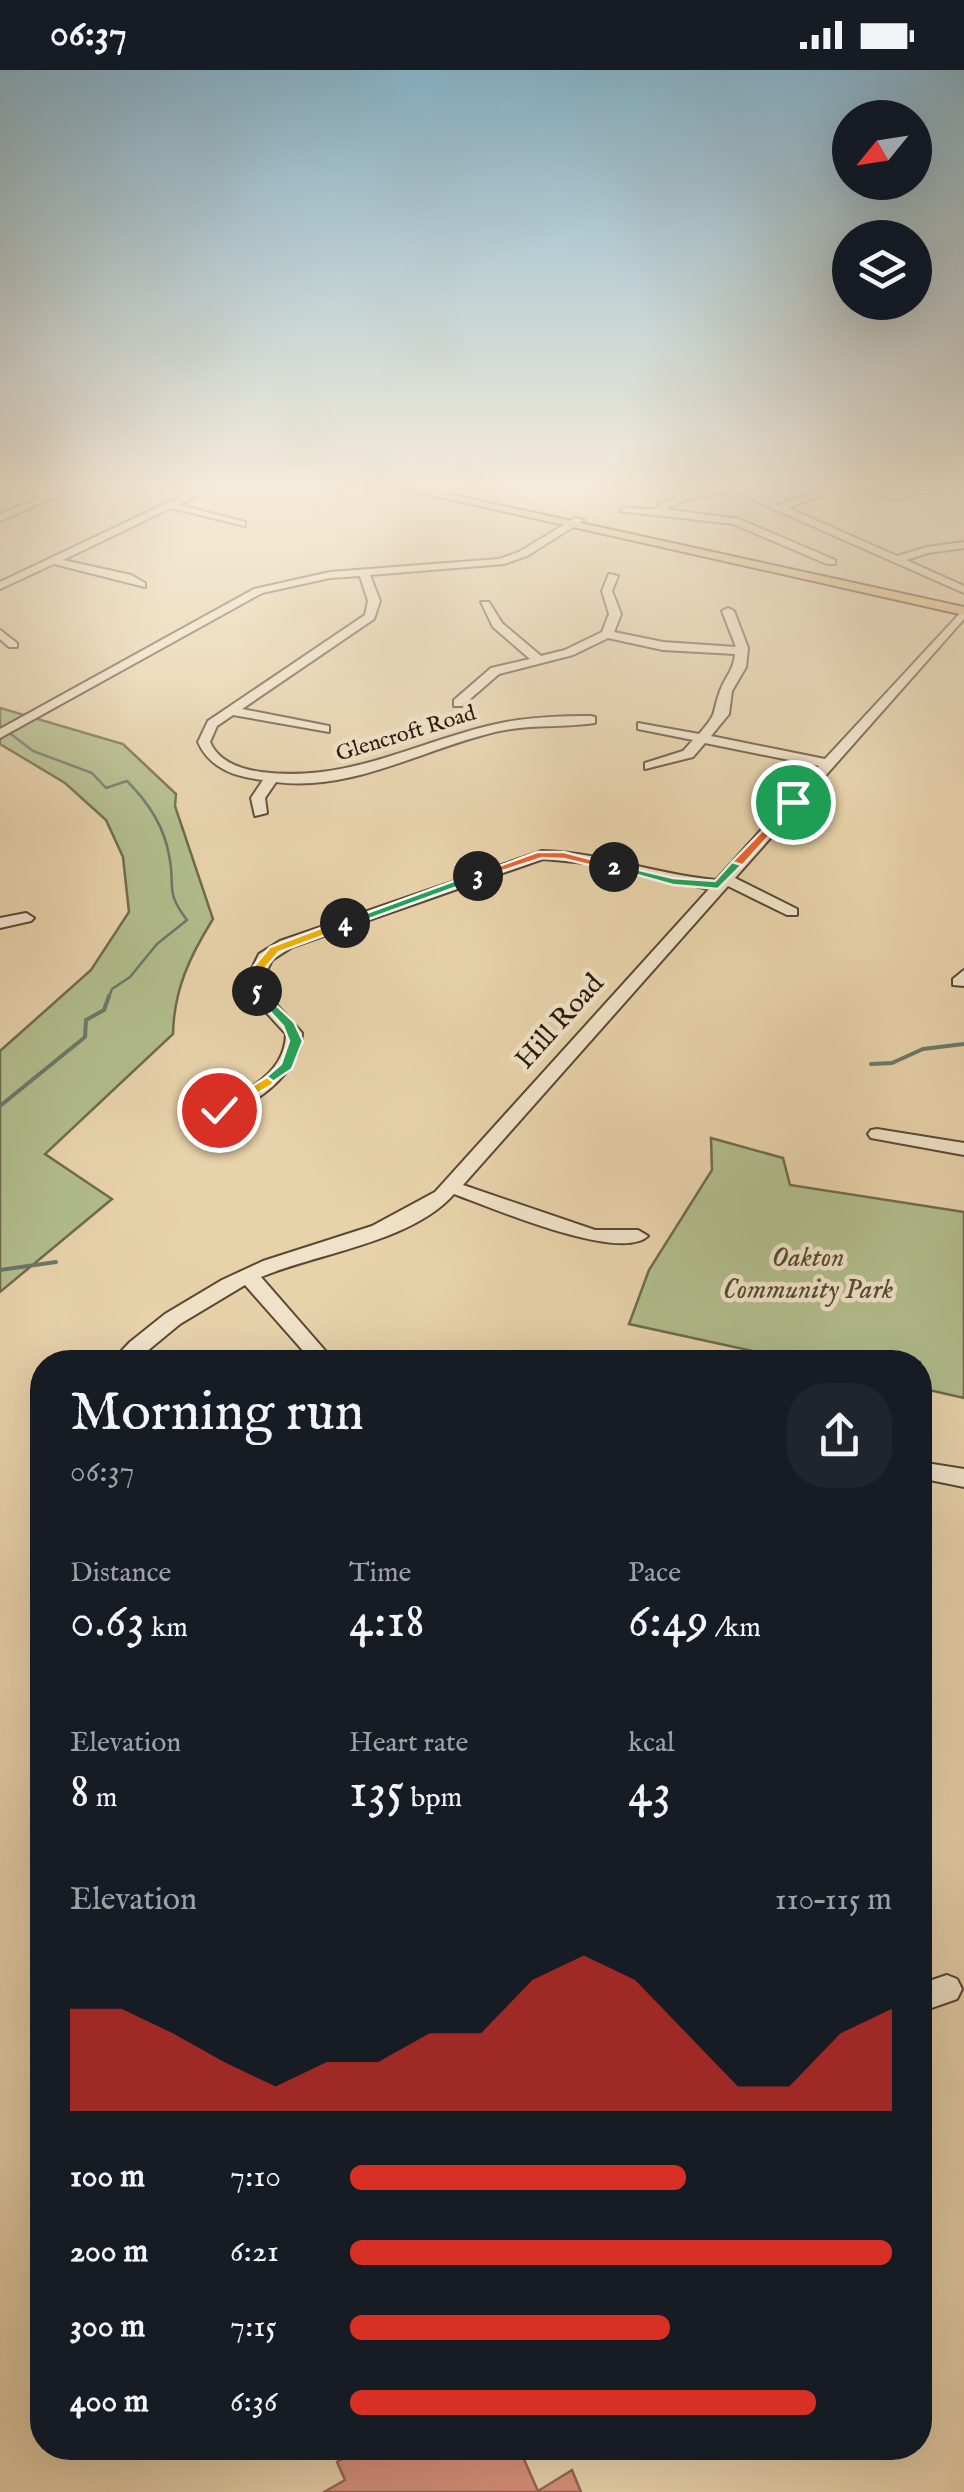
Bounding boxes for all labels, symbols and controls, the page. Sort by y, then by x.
text: 06:37 [50,11,127,59]
north arrow [832,100,932,200]
map controls [832,100,932,320]
button: layers [832,220,932,320]
street label: Glencroft Road [333,699,479,769]
pin [751,760,836,845]
icon: arrive [766,775,821,830]
pin: 2 [589,842,639,892]
text: 2 [607,849,621,884]
pin: 3 [453,851,503,901]
text: 3 [473,858,483,893]
pin: 4 [320,898,370,948]
text: 4 [338,905,352,940]
pin: 5 [232,966,282,1016]
street label: Hill Road [508,967,612,1077]
text: 5 [252,973,262,1008]
pin [177,1068,262,1153]
icon: check [192,1083,247,1138]
park label: Oakton Community Park [723,1241,893,1308]
text: Morning run [70,1379,364,1449]
button: share [787,1383,892,1488]
text: 06:37 [70,1452,135,1493]
text: Distance [70,1556,171,1591]
text: Time [349,1556,411,1591]
text: Pace [628,1556,681,1591]
text: 0.63 [70,1591,145,1654]
text: 4:18 [349,1591,425,1654]
text: 6:49 [628,1591,709,1654]
text: km [145,1611,188,1646]
text: /km [709,1611,761,1646]
text: Elevation [70,1726,181,1761]
text: Heart rate [349,1726,468,1761]
text: kcal [628,1726,675,1761]
text: 8 [70,1761,90,1824]
text: 135 [349,1761,404,1824]
text: 43 [628,1761,671,1824]
text: m [90,1781,117,1816]
text: bpm [404,1781,462,1816]
text: Elevation [70,1880,197,1921]
text: 110–115 m [775,1880,892,1921]
text: 100 m [70,2157,145,2198]
text: 7:10 [230,2157,281,2198]
text: 200 m [70,2232,148,2273]
text: 6:21 [230,2232,279,2273]
text: 300 m [70,2307,145,2348]
text: 7:15 [230,2307,277,2348]
text: 400 m [70,2382,149,2423]
text: 6:36 [230,2382,277,2423]

